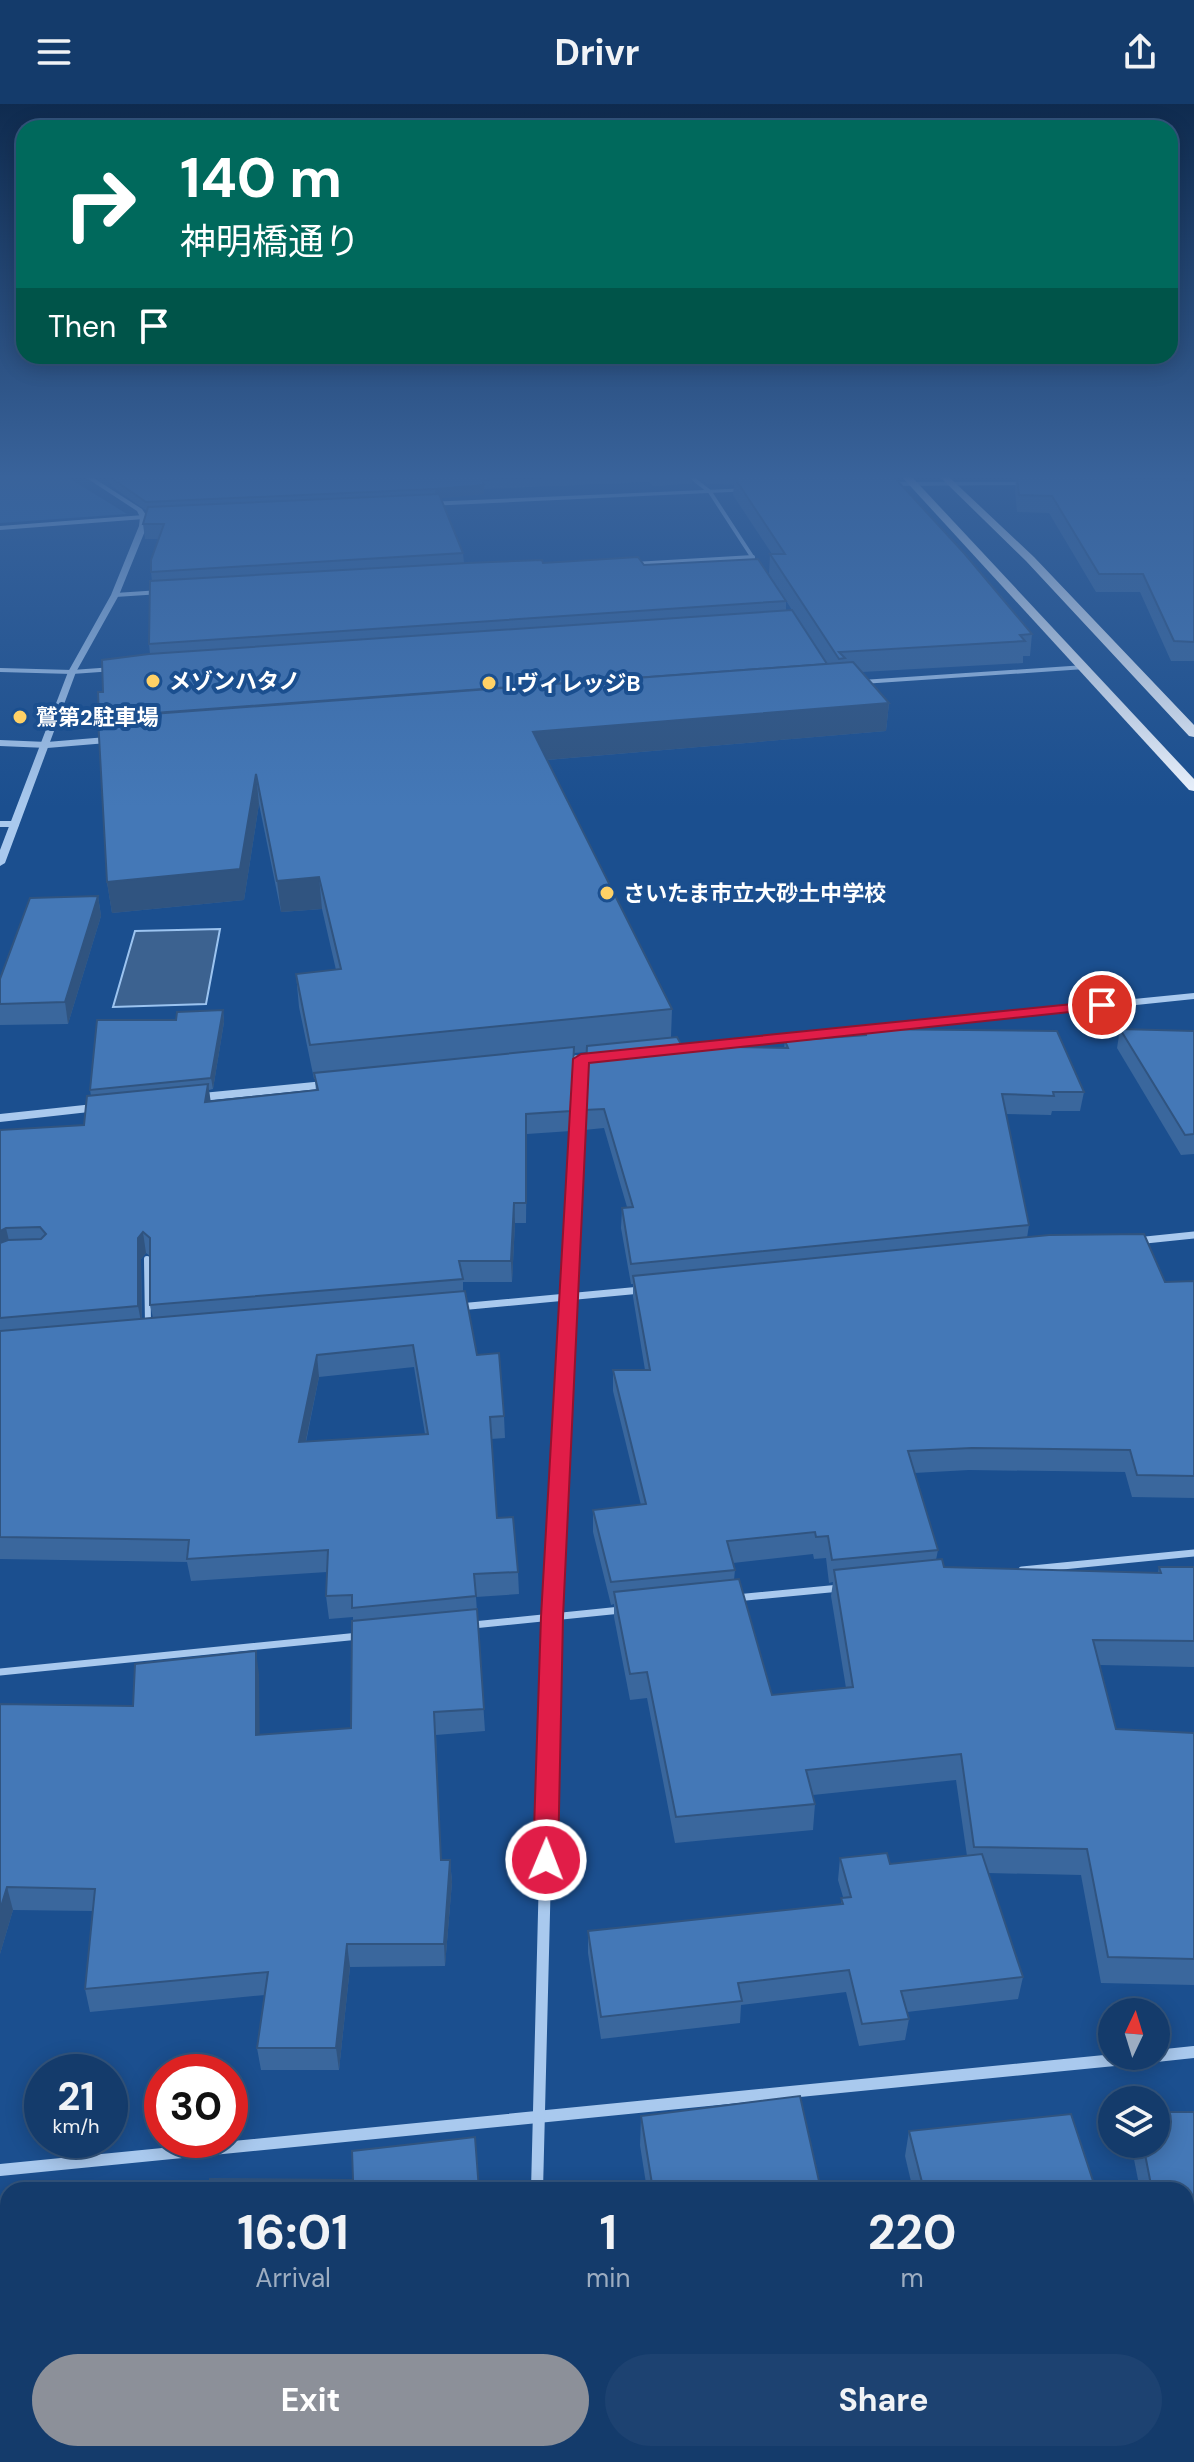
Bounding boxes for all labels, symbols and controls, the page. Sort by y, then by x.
text: Drivr [554,29,640,76]
icon: menu [32,30,76,74]
icon: share [1118,30,1162,74]
text: 140 m [180,141,342,214]
icon: right [48,152,152,256]
text: 神明橋通り [180,218,360,265]
icon: arrive [132,304,176,348]
text: Then [48,307,116,346]
place label: メゾンハタノ [169,667,300,696]
place label: I.ヴィレッジB [505,669,641,698]
marker: メゾンハタノ [144,672,162,690]
marker: I.ヴィレッジB [480,674,498,692]
place label: 鷲第2駐車場 [36,703,159,732]
marker: 鷲第2駐車場 [11,708,29,726]
place label: さいたま市立大砂土中学校 [623,879,886,908]
marker: さいたま市立大砂土中学校 [598,884,616,902]
pin [1068,971,1136,1039]
icon: arrive [1080,983,1124,1027]
position arrow [504,1818,588,1902]
north arrow [1098,1998,1170,2070]
map controls [1098,1998,1170,2158]
speed limit sign: 30 [144,2054,248,2158]
text: 21 [57,2070,95,2122]
button: layers [1098,2086,1170,2158]
text: km/h [52,2113,100,2139]
text: 16:01 [237,2201,349,2264]
text: 1 [599,2201,617,2264]
text: 220 [868,2201,957,2264]
text: Arrival [255,2261,331,2295]
text: min [586,2261,630,2295]
text: m [901,2261,924,2295]
button: Exit [32,2354,589,2446]
button: Share [605,2354,1162,2446]

